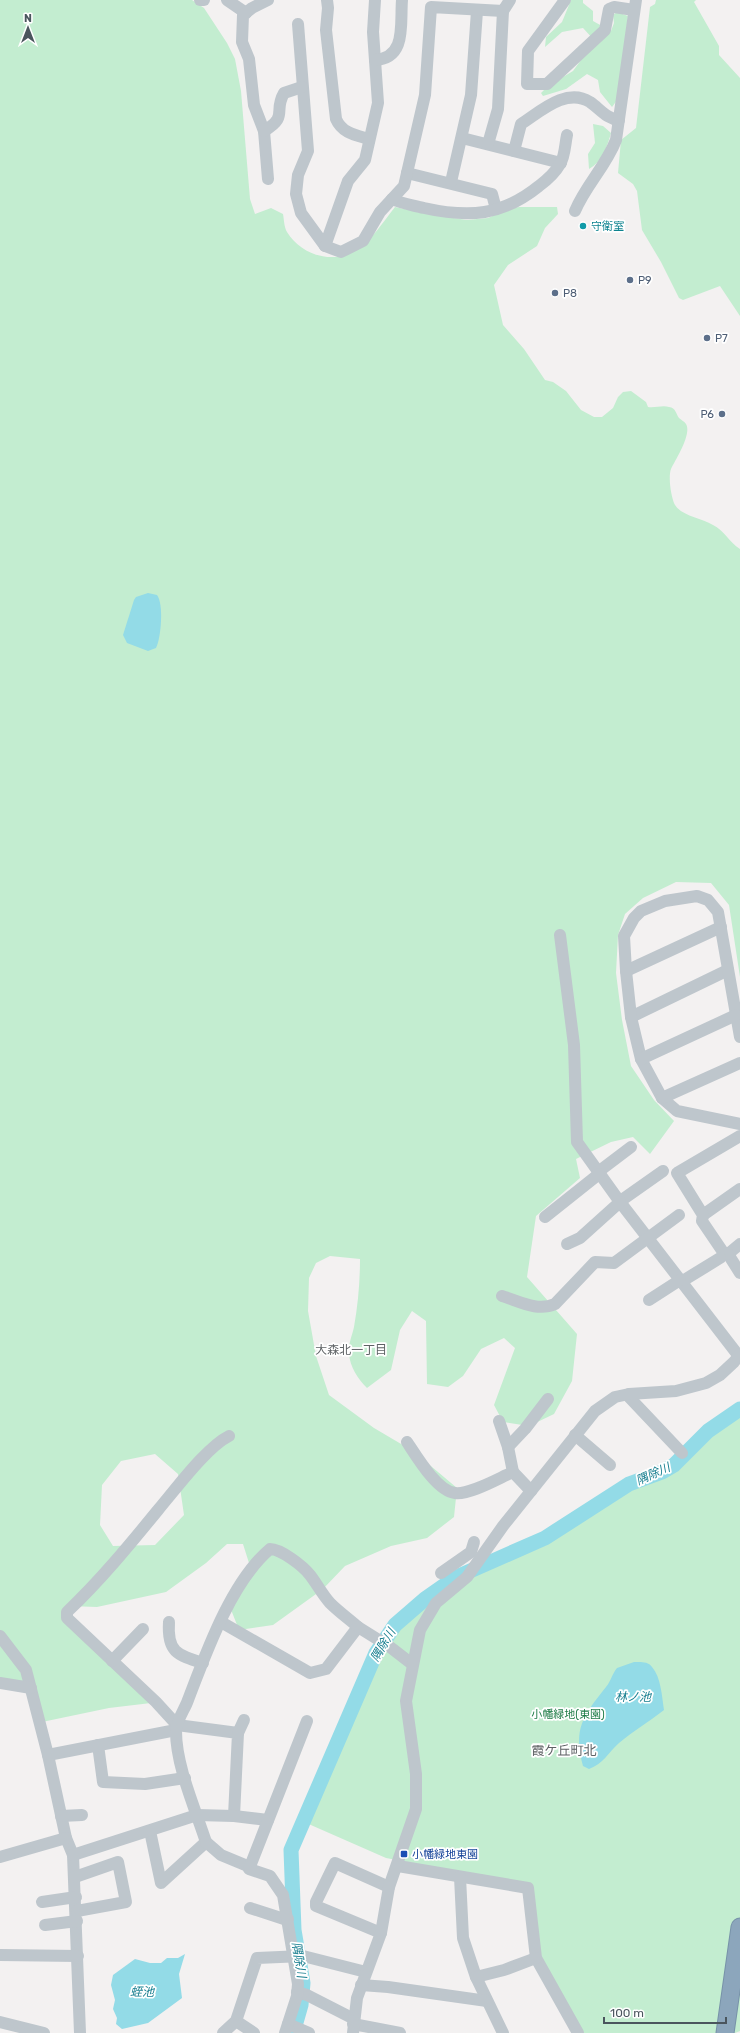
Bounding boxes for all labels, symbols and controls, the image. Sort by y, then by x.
north arrow [8,8,48,48]
text: N [24,12,32,25]
place label: 守衛室 [591,220,624,233]
marker: 守衛室 [578,221,588,231]
place label: P9 [638,274,652,287]
marker: P9 [625,275,635,285]
place label: P8 [563,287,577,300]
marker: P8 [550,288,560,298]
place label: P7 [715,332,728,345]
marker: P7 [702,333,712,343]
place label: P6 [700,408,714,421]
marker: P6 [717,409,727,419]
district label: 大森北一丁目 [315,1343,387,1357]
water label: 隅除川 [634,1459,674,1488]
water label: 隅除川 [368,1624,399,1664]
water label: 林ノ池 [615,1690,652,1704]
park label: 小幡緑地(東園) [531,1708,605,1721]
district label: 霞ケ丘町北 [531,1743,597,1758]
place label: 小幡緑地東園 [412,1848,478,1861]
marker: 小幡緑地東園 [399,1849,409,1859]
water label: 隅除川 [289,1941,309,1981]
water label: 蛭池 [130,1985,155,1999]
scale bar [604,1999,726,2025]
text: 100 m [610,2006,644,2020]

